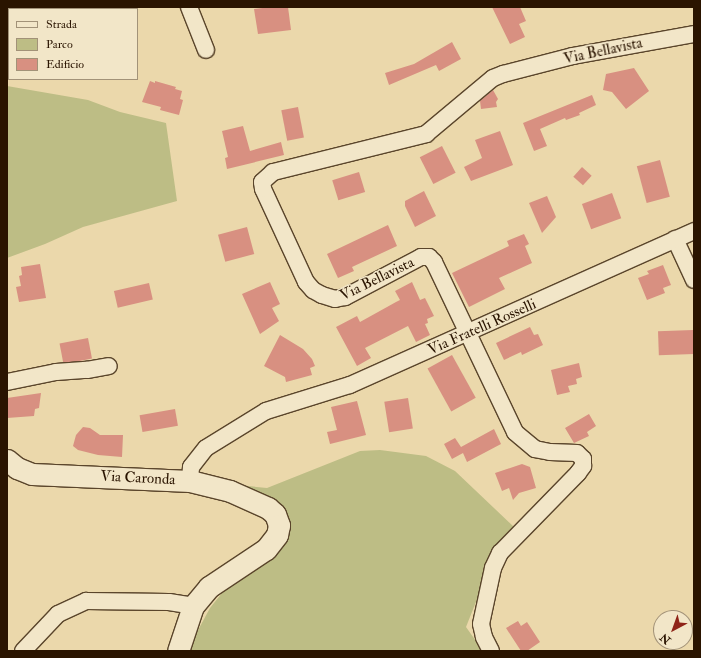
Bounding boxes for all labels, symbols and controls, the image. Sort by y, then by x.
legend [8,8,138,80]
text: Strada [46,17,77,32]
street label: Via Bellavista [562,34,644,68]
text: Parco [46,37,73,52]
text: Edificio [46,57,84,72]
street label: Via Bellavista [337,253,417,305]
street label: Via Fratelli Rosselli [425,295,539,359]
street label: Via Caronda [100,467,176,489]
north arrow [653,610,693,650]
text: N [657,631,673,647]

